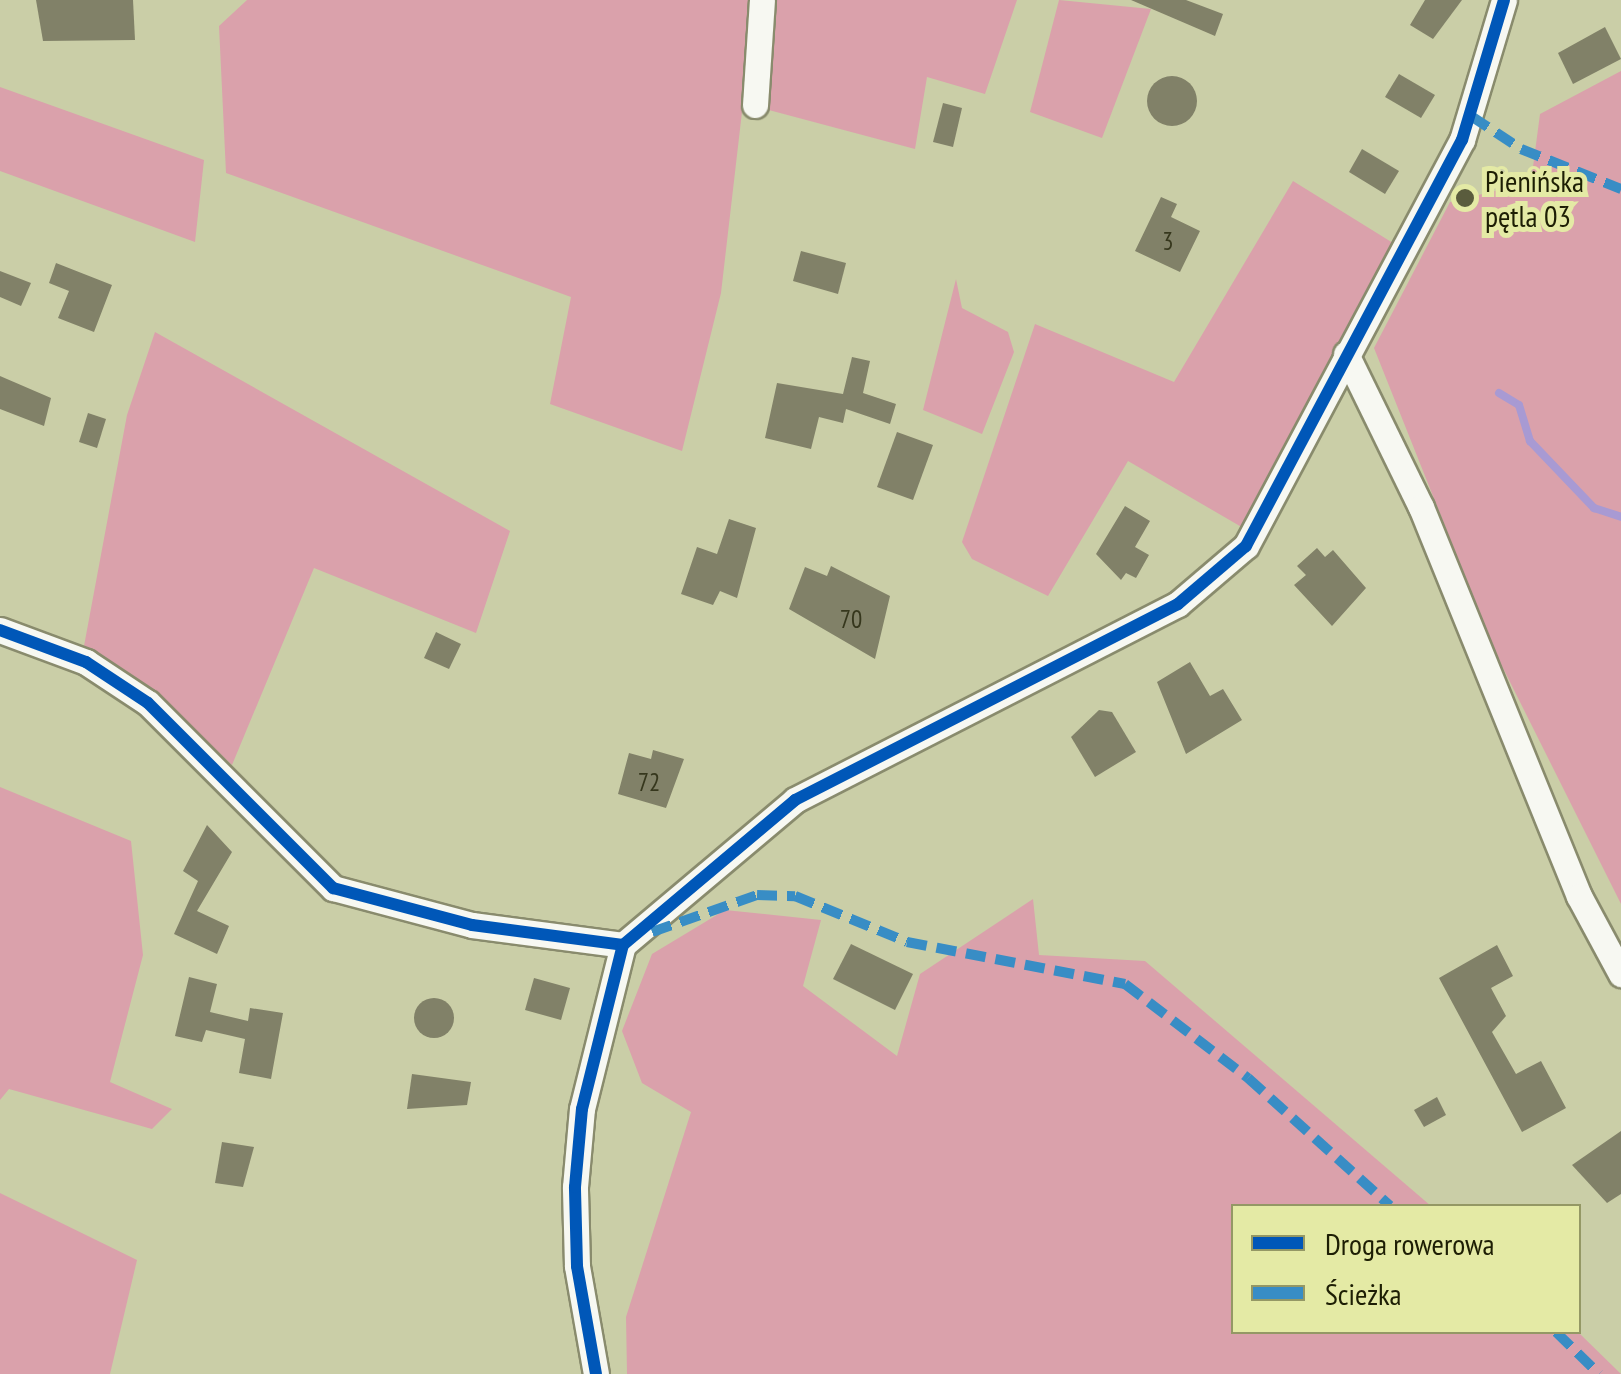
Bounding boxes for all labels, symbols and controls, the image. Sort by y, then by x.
place label: Pienińska pętla 03 [1485,163,1584,234]
marker: Pienińska pętla 03 [1454,187,1476,209]
house number: 3 [1162,226,1174,256]
house number: 70 [840,604,862,634]
house number: 72 [638,767,660,797]
legend [1231,1204,1581,1334]
text: Droga rowerowa [1325,1224,1495,1263]
text: Ścieżka [1325,1274,1402,1313]

